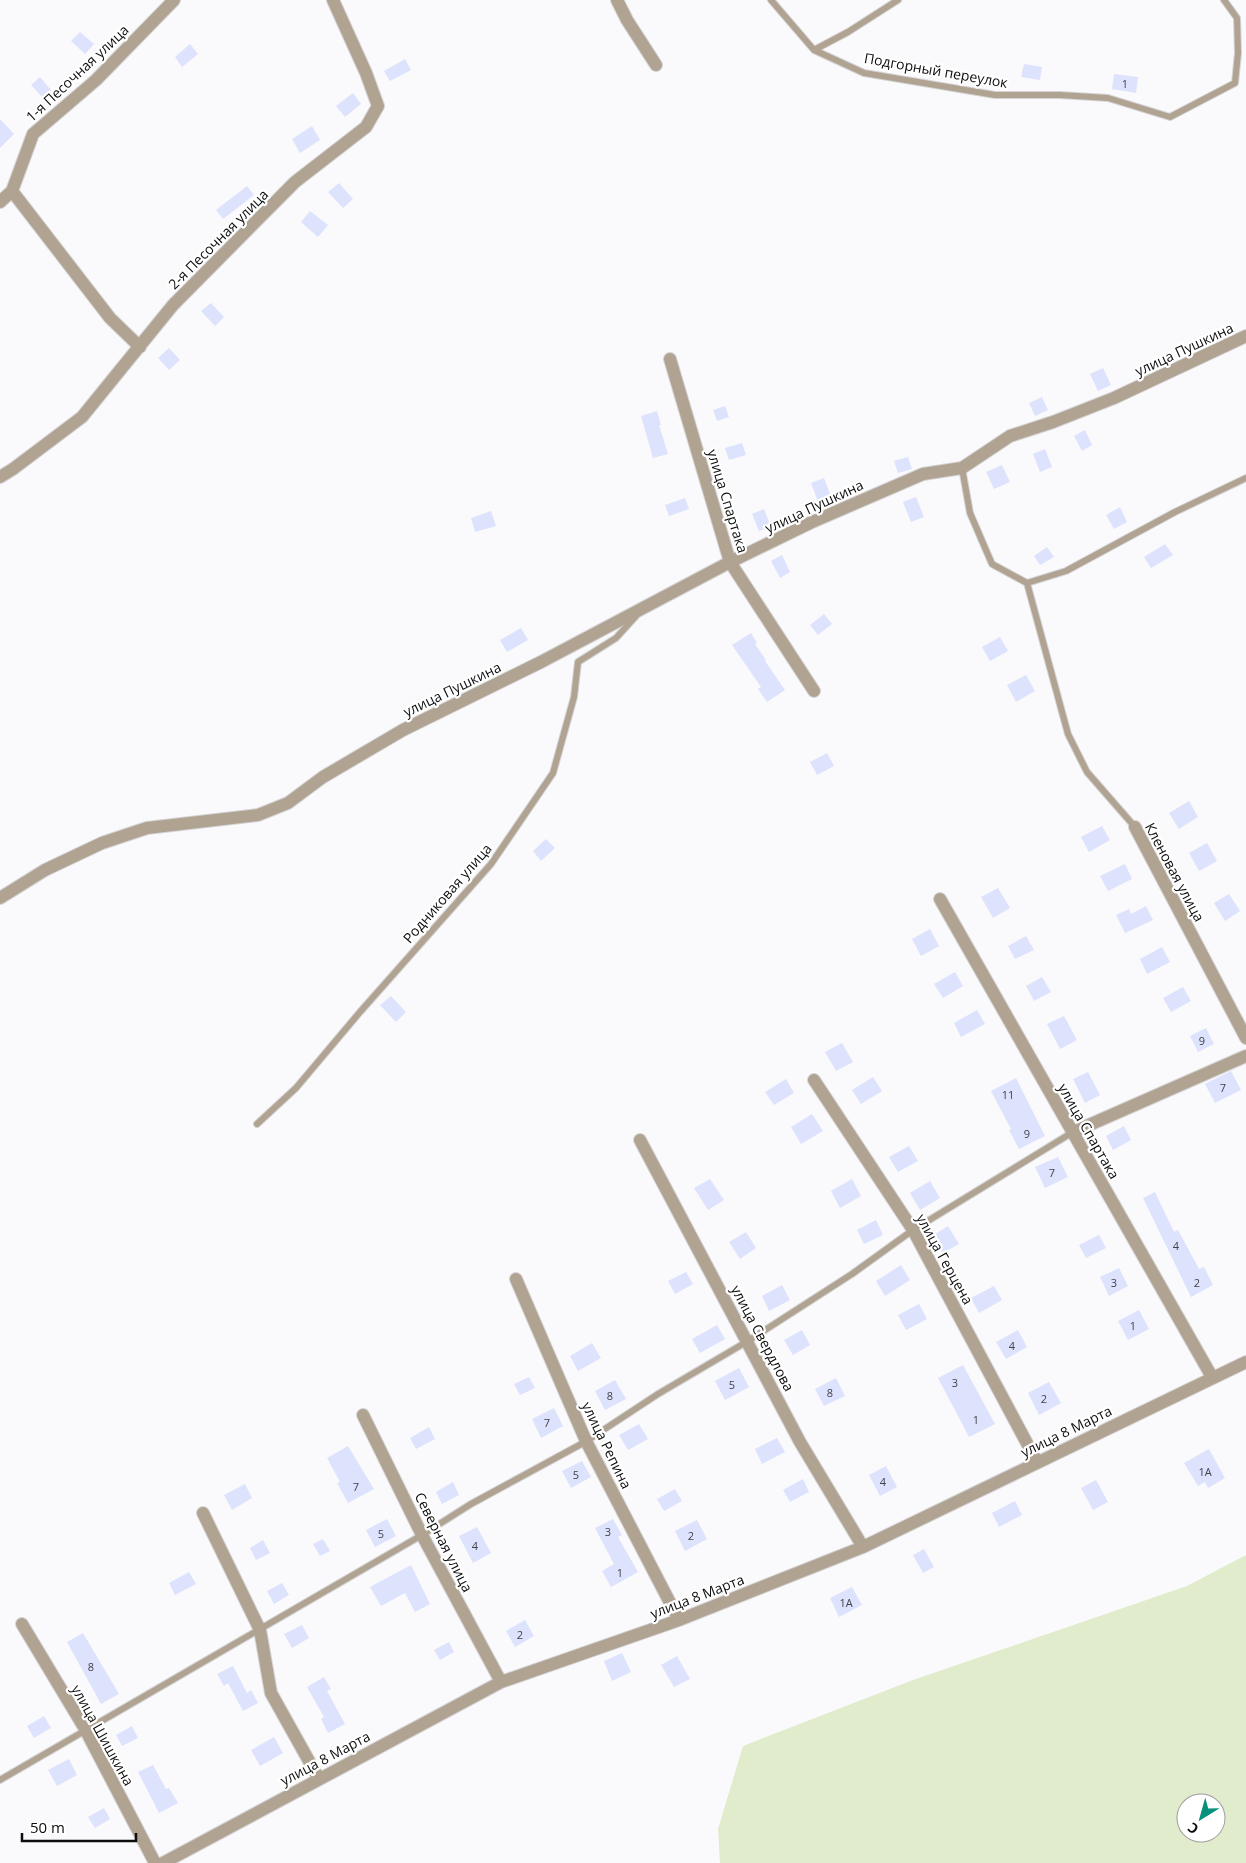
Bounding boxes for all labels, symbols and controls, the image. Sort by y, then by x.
street label: 1-я Песочная улица [21,20,133,126]
street label: Подгорный переулок [863,48,1010,92]
house number: 1 [1122,76,1128,91]
street label: 2-я Песочная улица [164,185,272,293]
street label: улица Пушкина [1132,318,1236,380]
street label: улица Спартака [703,447,753,555]
street label: улица Пушкина [762,475,866,537]
street label: улица Пушкина [400,657,504,721]
street label: Кленовая улица [1141,819,1209,925]
street label: Родниковая улица [399,839,495,947]
house number: 9 [1199,1033,1205,1048]
street label: улица Спартака [1054,1080,1124,1182]
house number: 7 [1220,1080,1226,1095]
house number: 11 [1002,1087,1014,1102]
house number: 9 [1024,1126,1030,1141]
house number: 7 [1049,1165,1055,1180]
street label: улица Герцена [912,1210,978,1308]
house number: 4 [1173,1238,1180,1253]
house number: 3 [1111,1275,1117,1290]
house number: 2 [1194,1275,1200,1290]
street label: улица Свердлова [727,1282,799,1394]
house number: 1 [1130,1318,1136,1333]
house number: 4 [1009,1338,1016,1353]
house number: 3 [952,1375,958,1390]
house number: 5 [729,1377,735,1392]
house number: 8 [827,1385,833,1400]
house number: 8 [607,1388,613,1403]
house number: 2 [1041,1391,1047,1406]
street label: улица Репина [578,1398,636,1492]
street label: улица 8 Марта [1017,1401,1115,1461]
house number: 1 [973,1412,979,1427]
house number: 7 [544,1415,550,1430]
house number: 1А [1198,1464,1212,1479]
house number: 5 [573,1467,579,1482]
house number: 4 [880,1474,887,1489]
house number: 7 [353,1479,359,1494]
street label: Северная улица [411,1489,477,1595]
house number: 3 [605,1524,611,1539]
house number: 5 [378,1526,384,1541]
house number: 2 [688,1528,694,1543]
house number: 4 [472,1538,479,1553]
house number: 1 [617,1565,623,1580]
street label: улица 8 Марта [647,1569,747,1623]
house number: 1А [839,1595,853,1610]
house number: 2 [517,1627,523,1642]
house number: 8 [88,1659,94,1674]
street label: улица Шишкина [67,1681,139,1789]
street label: улица 8 Марта [277,1726,373,1790]
north arrow [1176,1793,1226,1843]
scale bar [22,1810,136,1842]
text: 50 m [30,1817,65,1837]
text: С [1184,1818,1202,1839]

